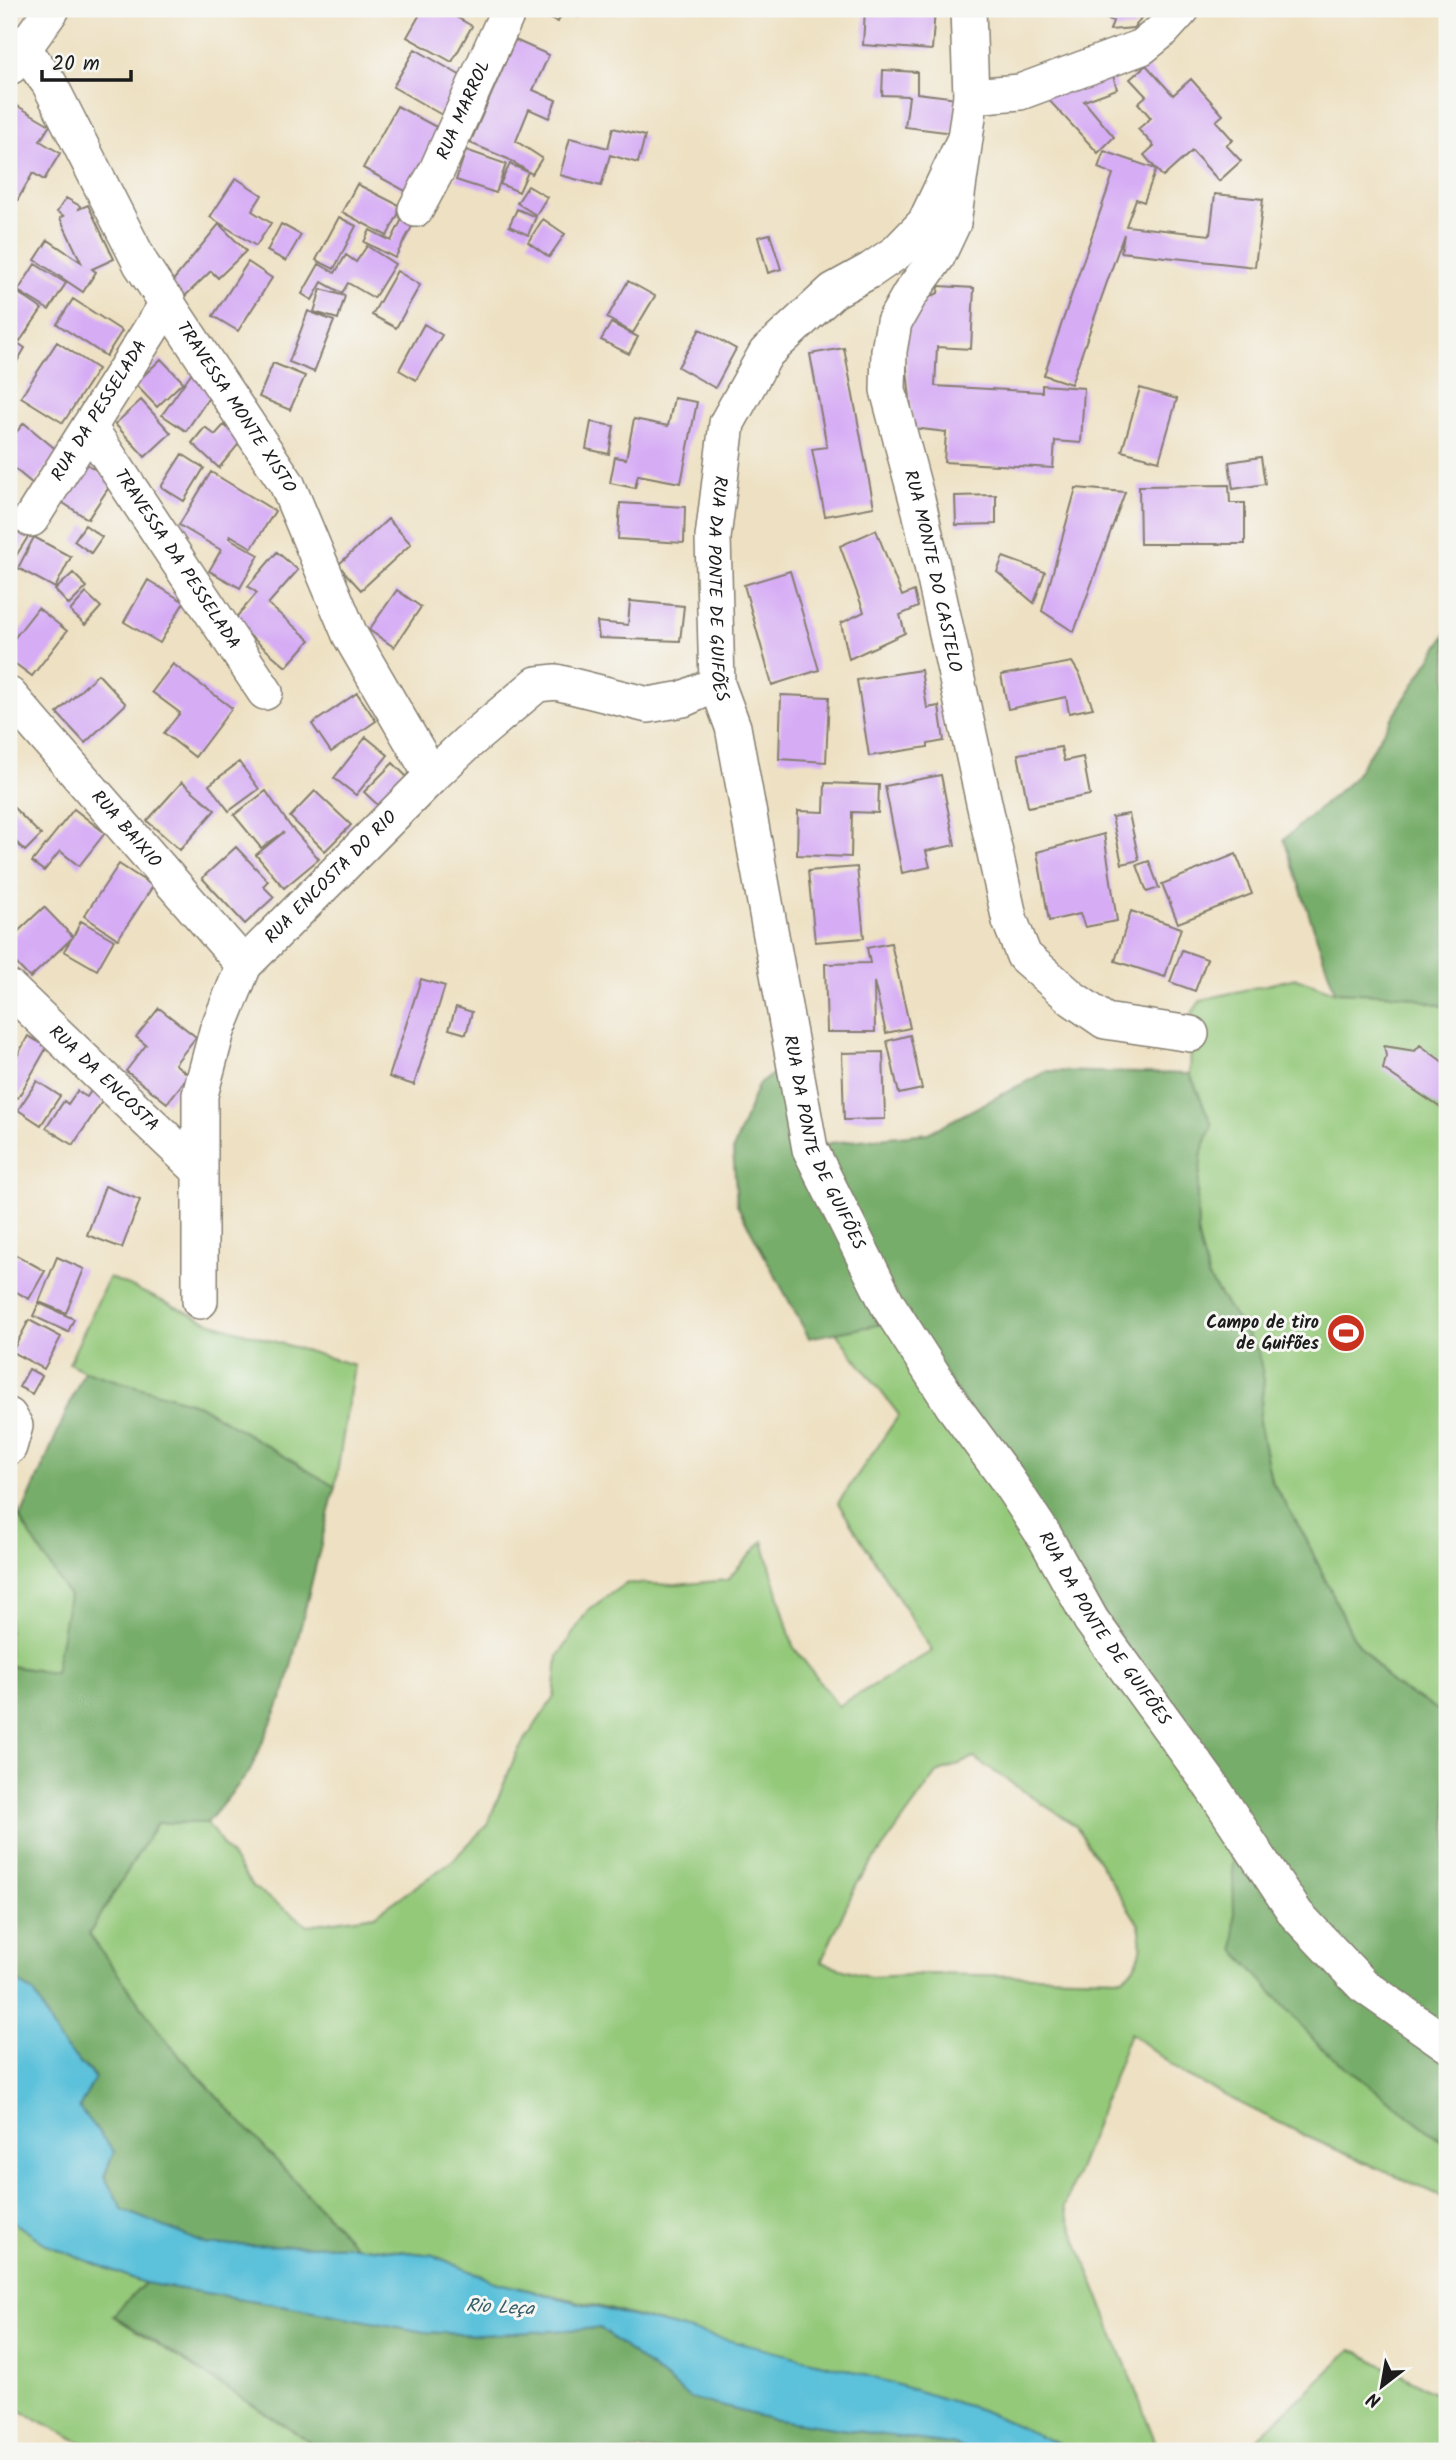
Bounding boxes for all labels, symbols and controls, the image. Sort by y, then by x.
scale bar [42,38,131,82]
text: 20 m [52,48,100,81]
street label: RUA MARROL [429,55,499,165]
street label: TRAVESSA MONTE XISTO [169,316,304,497]
street label: RUA DA PESSELADA [44,334,155,487]
street label: TRAVESSA DA PESSELADA [106,463,248,656]
street label: RUA MONTE DO CASTELO [895,467,969,675]
street label: RUA DA PONTE DE GUIFÕES [698,474,737,707]
street label: RUA BAIXIO [84,784,168,875]
street label: RUA ENCOSTA DO RIO [258,804,404,951]
street label: RUA DA ENCOSTA [42,1018,166,1139]
street label: RUA DA PONTE DE GUIFÕES [775,1033,873,1256]
place label: Campo de tiro de Guifões [1206,1309,1320,1359]
sports icon: Campo de tiro de Guifões [1325,1312,1367,1354]
street label: RUA DA PONTE DE GUIFÕES [1030,1526,1178,1732]
water label: Rio Leça [465,2291,536,2325]
north arrow [1348,2352,1418,2422]
text: N [1361,2383,1387,2415]

